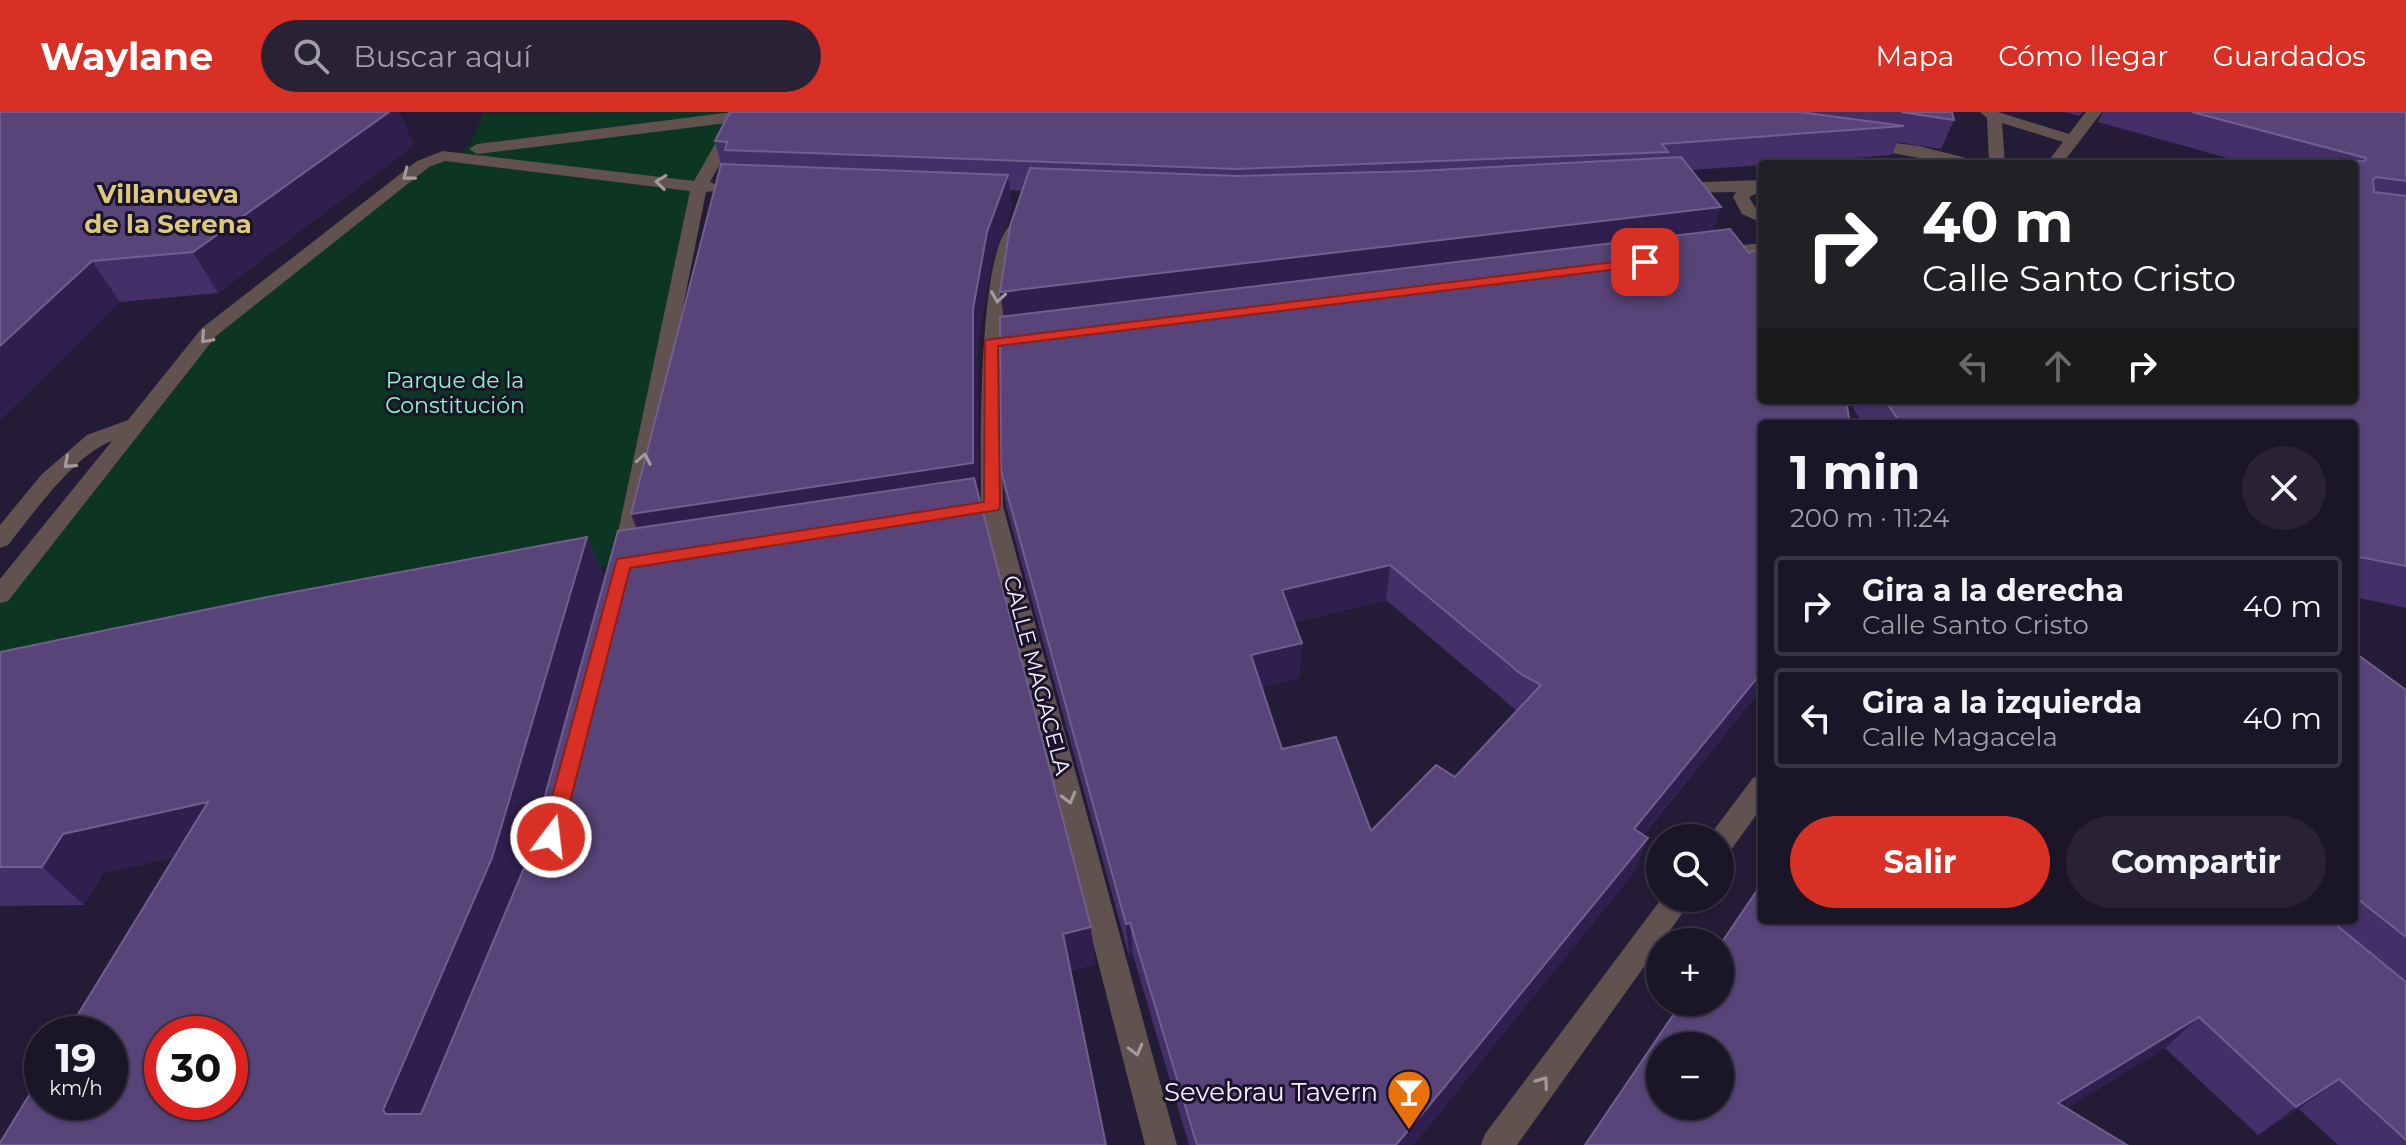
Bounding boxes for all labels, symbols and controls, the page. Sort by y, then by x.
search box [261,20,821,92]
text: Waylane [40,33,213,80]
icon: search [289,34,333,78]
text: Buscar aquí [353,38,531,75]
text: Mapa [1875,39,1954,73]
text: Cómo llegar [1998,39,2168,73]
text: Guardados [2212,39,2366,73]
one-way arrow [403,165,417,180]
one-way arrow [654,174,668,191]
district label: Villanueva de la Serena [84,178,252,240]
text: 40 m [1922,188,2073,256]
icon: right [1790,192,1894,296]
pin [1611,228,1679,296]
icon: arrive [1623,240,1667,284]
text: Calle Santo Cristo [1922,256,2236,300]
one-way arrow [990,290,1007,304]
one-way arrow [201,328,215,343]
icon: left [1952,344,1996,388]
icon: ahead [2036,344,2080,388]
icon: right [2120,344,2164,388]
park label: Parque de la Constitución [385,367,525,419]
text: 1 min [1790,443,1920,501]
button: close [2242,446,2326,530]
one-way arrow [63,453,78,468]
one-way arrow [635,453,652,466]
text: 200 m · 11:24 [1790,502,1949,534]
street label: CALLE MAGACELA [997,572,1077,778]
text: Gira a la derecha [1862,572,2124,609]
icon: right [1794,584,1838,628]
text: 40 m [2243,588,2322,625]
text: Calle Santo Cristo [1862,609,2089,641]
text: Gira a la izquierda [1862,684,2142,721]
icon: left [1794,696,1838,740]
text: 40 m [2243,700,2322,737]
text: Calle Magacela [1862,721,2058,753]
one-way arrow [1060,791,1077,805]
position arrow [509,795,593,879]
button: Salir [1790,816,2050,908]
button: Compartir [2066,816,2326,908]
map controls [1646,824,1734,1120]
button: search [1646,824,1734,912]
button: + [1646,928,1734,1016]
speed limit sign: 30 [144,1016,248,1120]
button: − [1646,1032,1734,1120]
text: 19 [55,1033,97,1082]
one-way arrow [1126,1042,1143,1056]
bar icon: Sevebrau Tavern [1385,1068,1433,1131]
text: km/h [49,1076,103,1100]
place label: Sevebrau Tavern [1164,1076,1378,1108]
one-way arrow [1533,1077,1548,1091]

